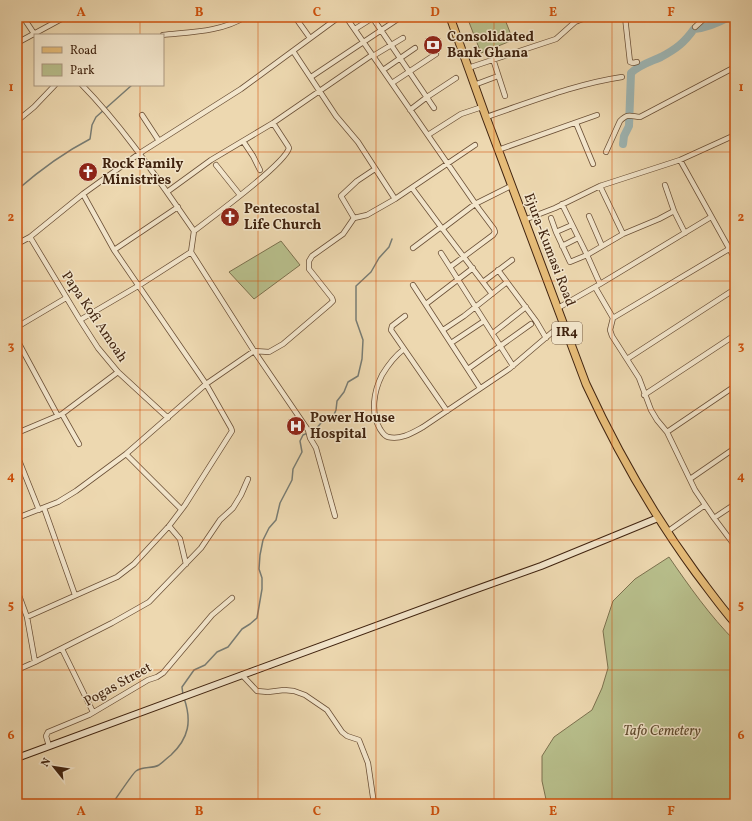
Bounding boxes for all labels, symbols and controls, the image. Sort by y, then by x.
text: A [76,4,86,22]
text: B [195,4,204,22]
text: C [313,4,321,22]
text: D [430,4,440,22]
text: E [549,4,557,22]
text: F [667,4,675,22]
place label: Consolidated Bank Ghana [447,28,534,63]
legend [34,34,164,86]
bank icon: Consolidated Bank Ghana [422,34,444,56]
text: Road [70,43,97,59]
text: Park [70,63,95,79]
text: 1 [8,79,14,97]
text: 1 [738,79,744,97]
place label: Rock Family Ministries [102,155,184,190]
church icon: Rock Family Ministries [77,161,99,183]
street label: Ejura-Kumasi Road [519,191,579,309]
place label: Pentecostal Life Church [244,200,321,235]
church icon: Pentecostal Life Church [219,206,241,228]
text: 2 [8,209,15,227]
text: 2 [738,209,745,227]
street label: Papa Kofi Amoah [57,268,131,366]
road number: IR4 [552,322,582,344]
text: 3 [8,338,15,356]
text: 3 [738,338,745,356]
place label: Power House Hospital [310,409,395,444]
hospital icon: Power House Hospital [285,415,307,437]
text: 4 [7,468,15,486]
text: 4 [737,468,745,486]
text: 5 [8,597,14,615]
text: 5 [738,597,744,615]
street label: Pogas Street [81,658,155,711]
park label: Tafo Cemetery [623,722,701,741]
text: 6 [7,727,15,745]
text: 6 [737,727,745,745]
north arrow [34,747,74,787]
text: N [38,756,55,770]
text: A [76,803,86,821]
text: B [195,803,204,821]
text: C [313,803,321,821]
text: D [430,803,440,821]
text: E [549,803,557,821]
text: F [667,803,675,821]

